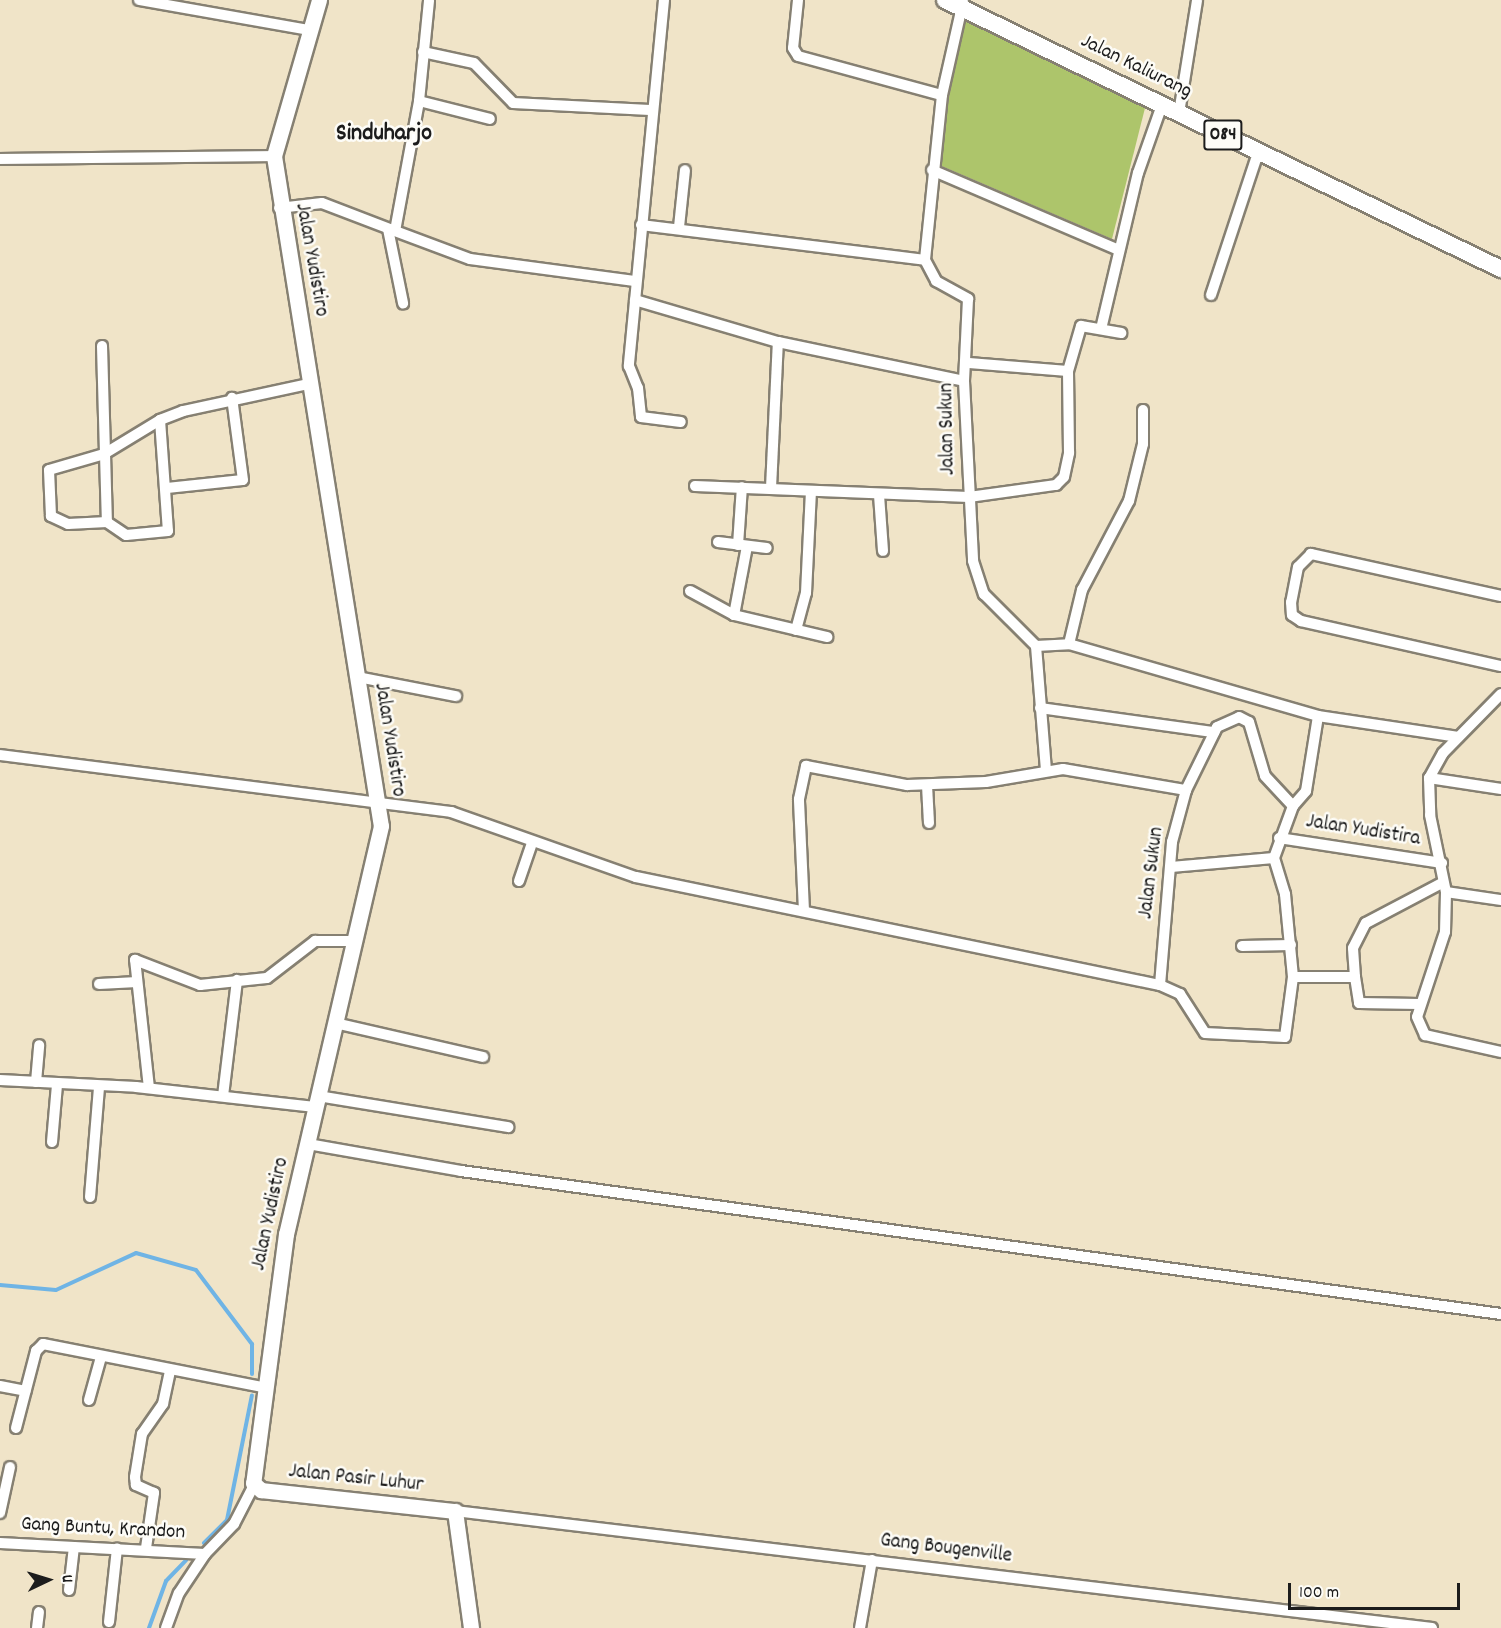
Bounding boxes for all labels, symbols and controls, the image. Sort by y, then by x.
street label: Jalan Kaliurang [1076,29,1196,105]
road number: 084 [1202,118,1244,152]
district label: Sinduharjo [336,121,432,149]
street label: Jalan Yudistiro [289,201,333,319]
street label: Jalan Sukun [935,383,961,475]
street label: Jalan Yudistiro [368,681,410,799]
street label: Jalan Yudistira [1304,810,1422,852]
street label: Jalan Sukun [1134,826,1170,920]
street label: Jalan Yudistiro [247,1155,295,1273]
street label: Jalan Pasir Luhur [287,1459,425,1499]
street label: Gang Buntu, Krandon [20,1512,186,1546]
street label: Gang Bougenville [879,1528,1013,1570]
north arrow [18,1550,78,1610]
scale bar [1291,1571,1464,1609]
text: U [55,1574,78,1583]
text: 100 m [1299,1581,1339,1606]

